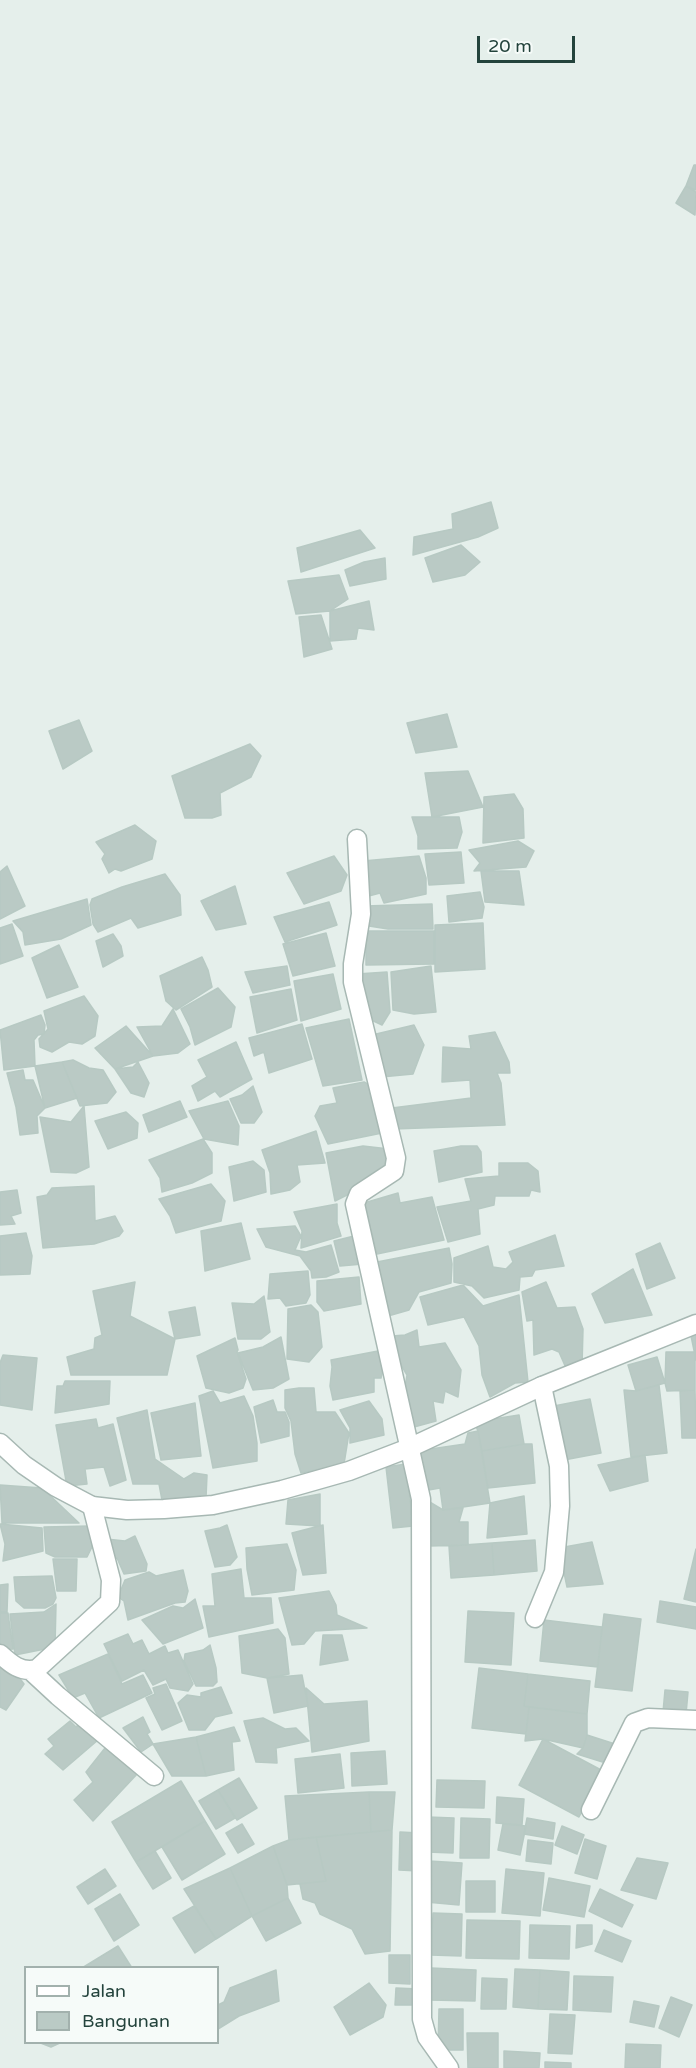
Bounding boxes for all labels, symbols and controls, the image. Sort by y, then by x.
scale bar [480,24,578,62]
text: 20 m [488,35,532,57]
legend [24,1966,219,2044]
text: Jalan [82,1980,126,2002]
text: Bangunan [82,2010,170,2032]

